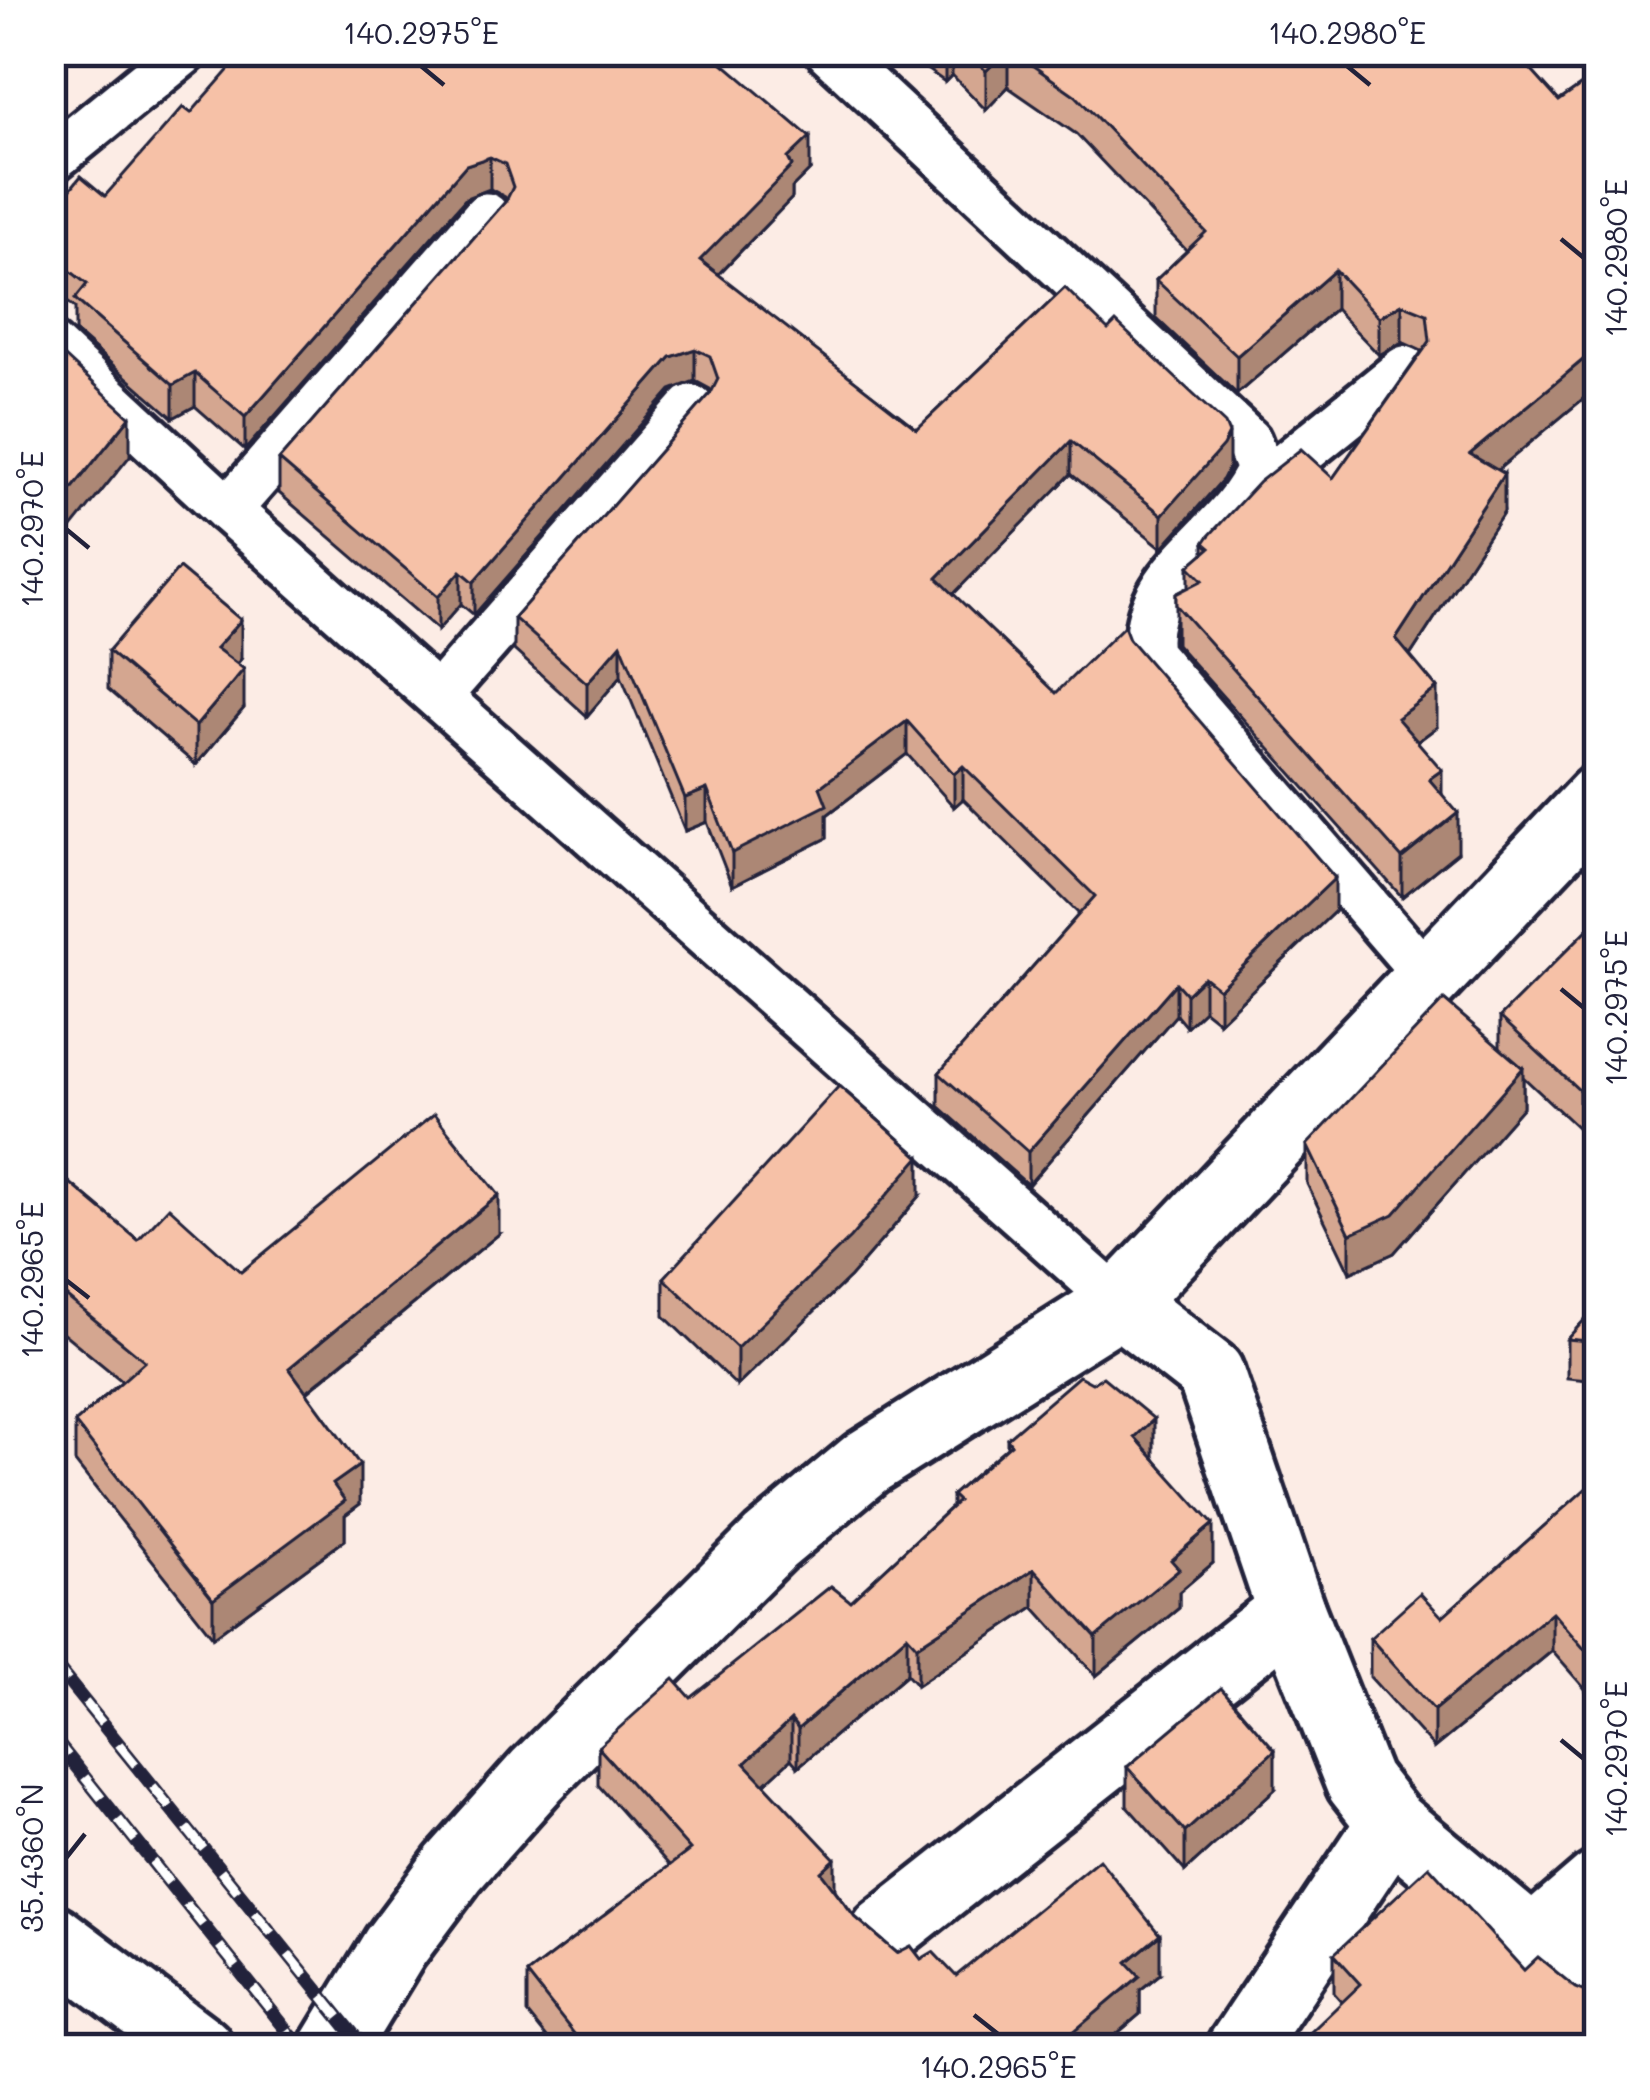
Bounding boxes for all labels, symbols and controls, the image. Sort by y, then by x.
text: 140.2975°E [343,12,499,52]
text: 140.2980°E [1268,12,1426,52]
text: 140.2980°E [1595,179,1635,337]
text: 140.2970°E [11,451,51,607]
text: 140.2975°E [1595,930,1635,1086]
text: 140.2965°E [11,1201,51,1359]
text: 140.2970°E [1595,1681,1635,1837]
text: 35.4360°N [11,1783,51,1933]
text: 140.2965°E [919,2046,1077,2086]

